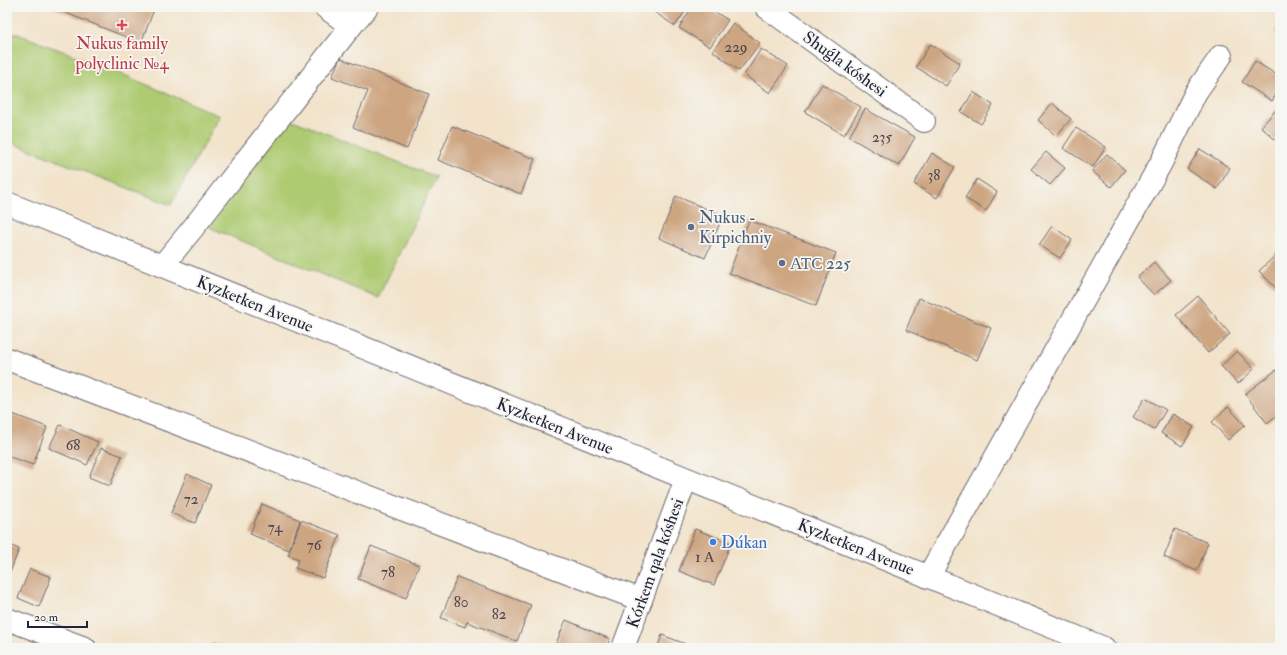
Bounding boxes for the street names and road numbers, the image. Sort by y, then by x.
street label: Shuǵla kóshesi [799,27,891,102]
street label: Kyzketken Avenue [193,271,316,338]
street label: Kyzketken Avenue [493,393,616,460]
street label: Kórkem qala kóshesi [622,495,688,631]
street label: Kyzketken Avenue [794,514,917,581]

